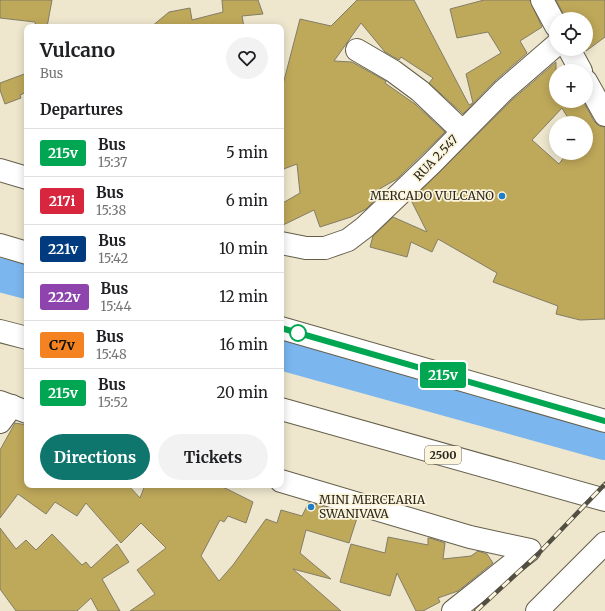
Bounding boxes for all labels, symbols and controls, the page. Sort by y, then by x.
map controls [549,12,593,160]
button: locate [549,12,593,56]
button: heart [226,37,268,79]
text: Vulcano [40,38,115,62]
button: + [549,64,593,108]
text: Bus [40,65,63,82]
text: Departures [40,100,123,119]
button: − [549,116,593,160]
street label: RUA 2.547 [410,132,461,184]
text: Bus [98,135,126,154]
text: 5 min [226,143,268,162]
text: 215v [48,144,78,162]
text: 15:37 [98,154,128,171]
text: Bus [96,183,124,202]
place label: MERCADO VULCANO [370,188,494,203]
text: 6 min [226,191,268,210]
marker: MERCADO VULCANO [497,191,507,201]
text: 217i [49,192,75,210]
text: 15:38 [96,202,126,219]
text: Bus [98,231,126,250]
text: 10 min [219,239,268,258]
text: 221v [48,240,78,258]
text: 15:42 [98,250,128,267]
text: Bus [101,279,128,298]
text: 12 min [219,287,268,306]
text: 222v [48,288,81,306]
text: 15:44 [101,298,132,315]
unlabelled marker [289,324,307,342]
text: Bus [96,327,124,346]
text: 16 min [220,335,268,354]
text: C7v [49,336,75,354]
text: 15:48 [96,346,127,363]
line badge: 215v [415,362,471,388]
text: 215v [428,366,458,384]
text: Bus [98,375,126,394]
text: 20 min [216,383,268,402]
text: 215v [48,384,78,402]
text: 15:52 [98,394,128,411]
button: Directions [40,434,150,480]
button: Tickets [158,434,268,480]
road number: 2500 [425,446,461,464]
place label: MINI MERCEARIA SWANIVAVA [319,492,426,521]
marker: MINI MERCEARIA SWANIVAVA [306,502,316,512]

